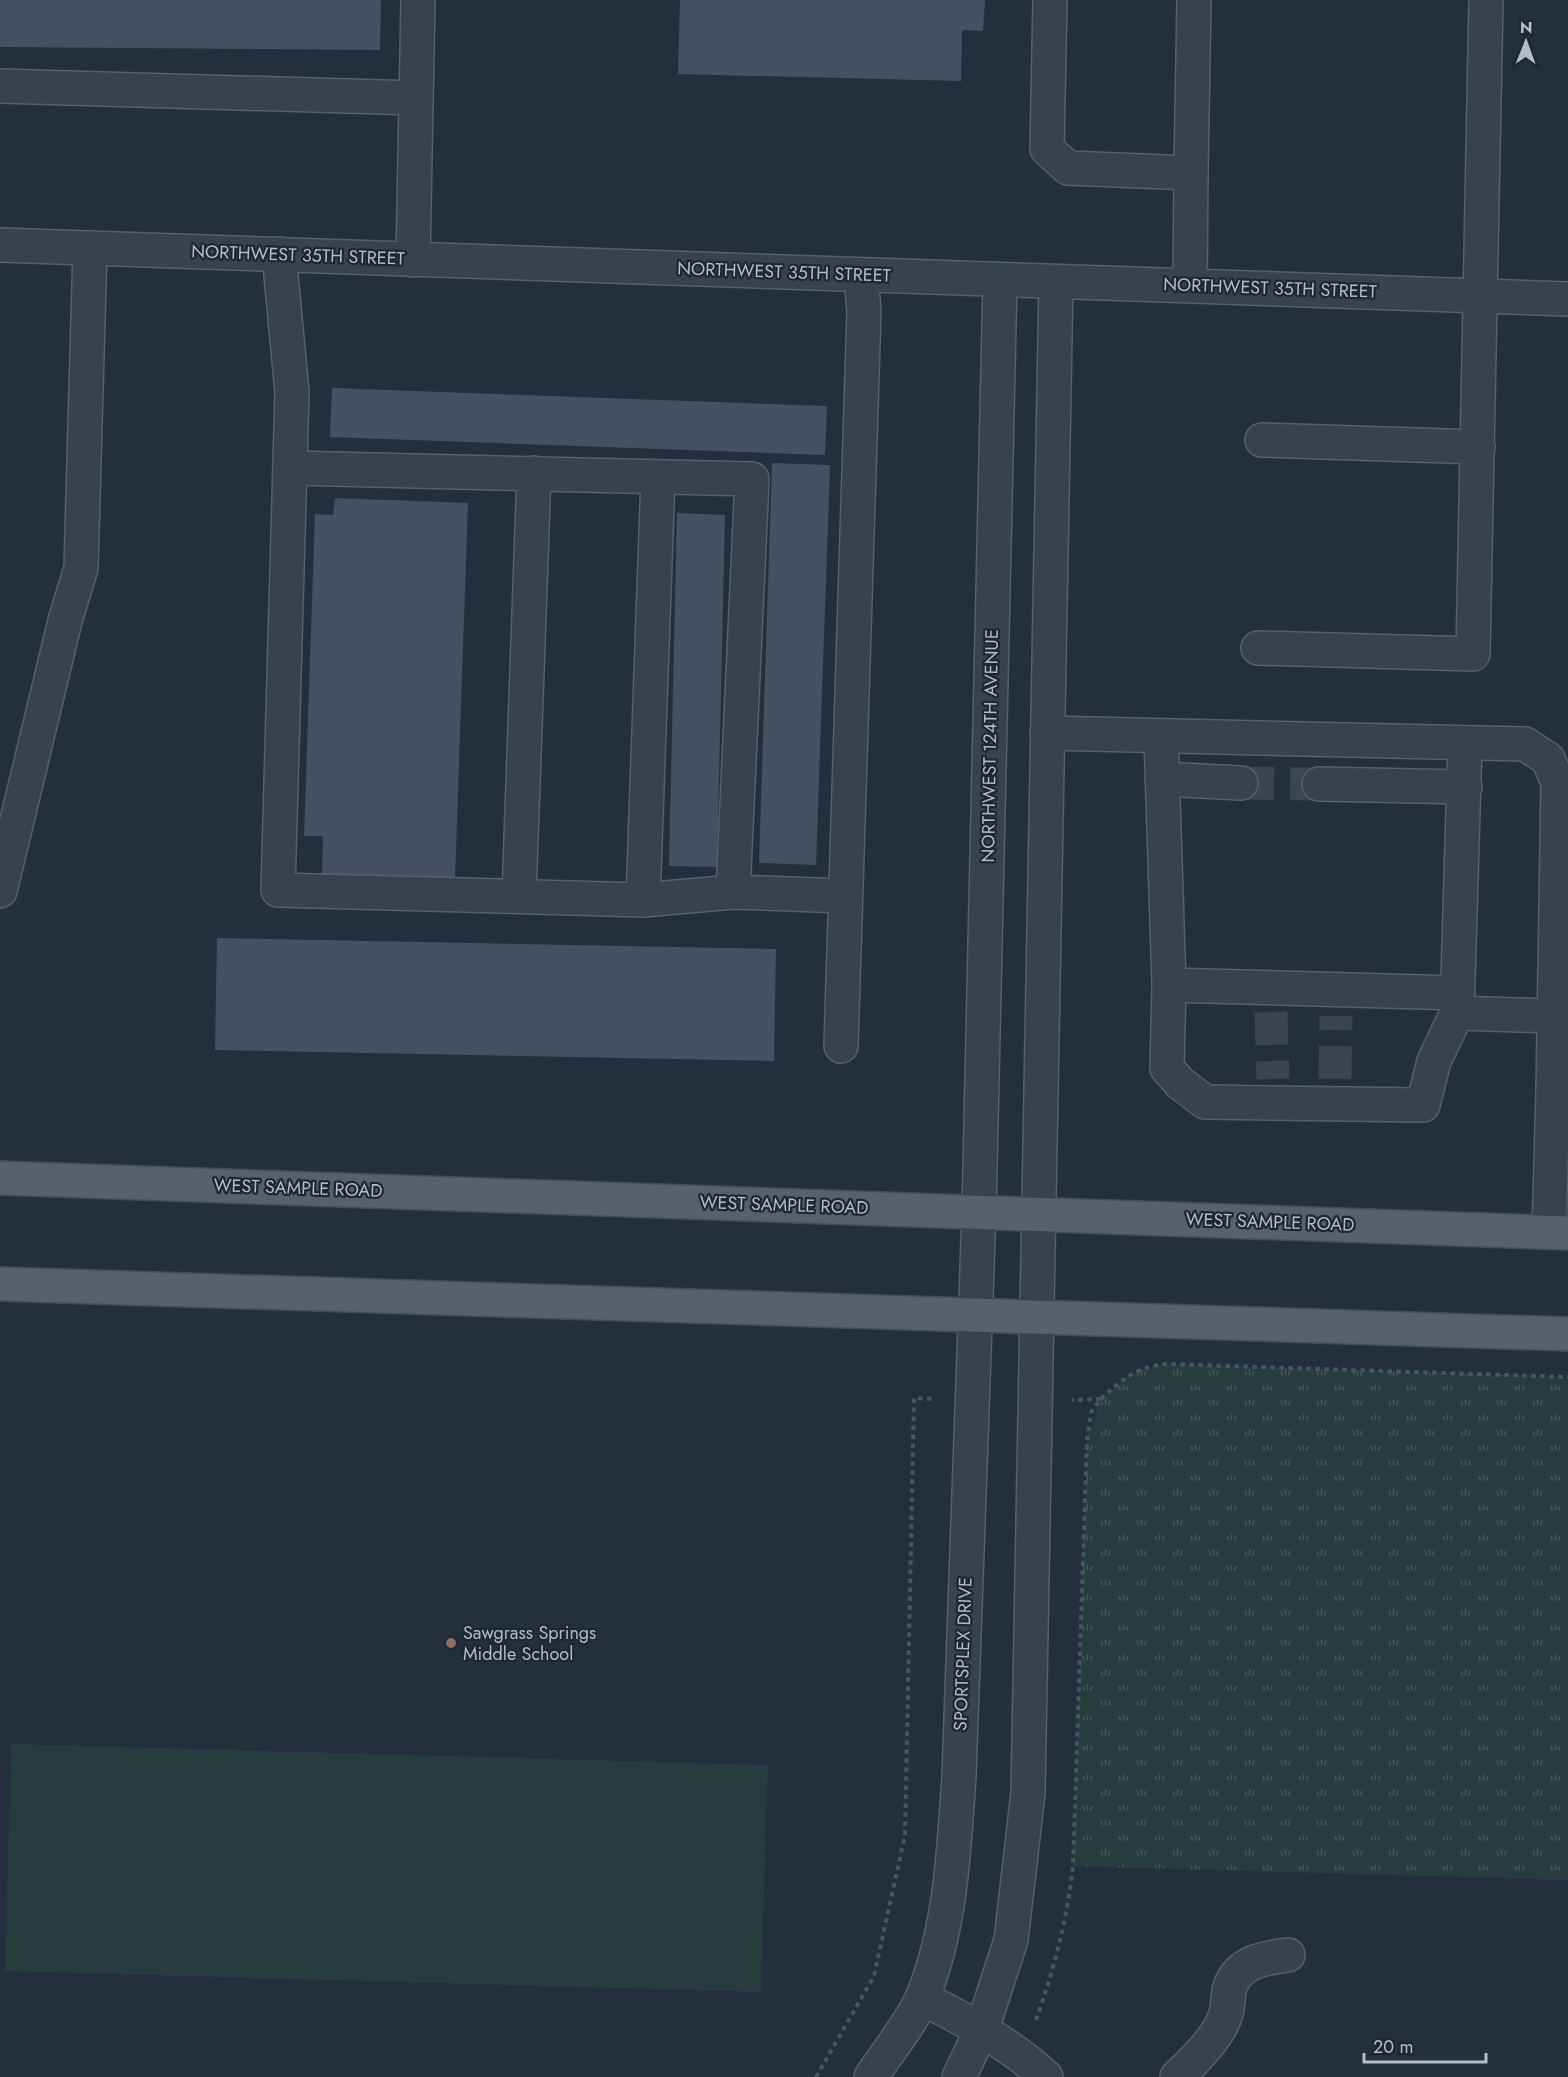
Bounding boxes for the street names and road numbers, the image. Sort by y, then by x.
street label: NORTHWEST 35TH STREET [191,238,406,272]
street label: NORTHWEST 35TH STREET [677,255,892,289]
street label: NORTHWEST 35TH STREET [1163,271,1378,305]
street label: NORTHWEST 124TH AVENUE [975,629,1005,863]
street label: WEST SAMPLE ROAD [213,1172,383,1204]
street label: WEST SAMPLE ROAD [699,1189,869,1221]
street label: WEST SAMPLE ROAD [1185,1206,1355,1238]
street label: SPORTSPLEX DRIVE [947,1577,979,1731]

